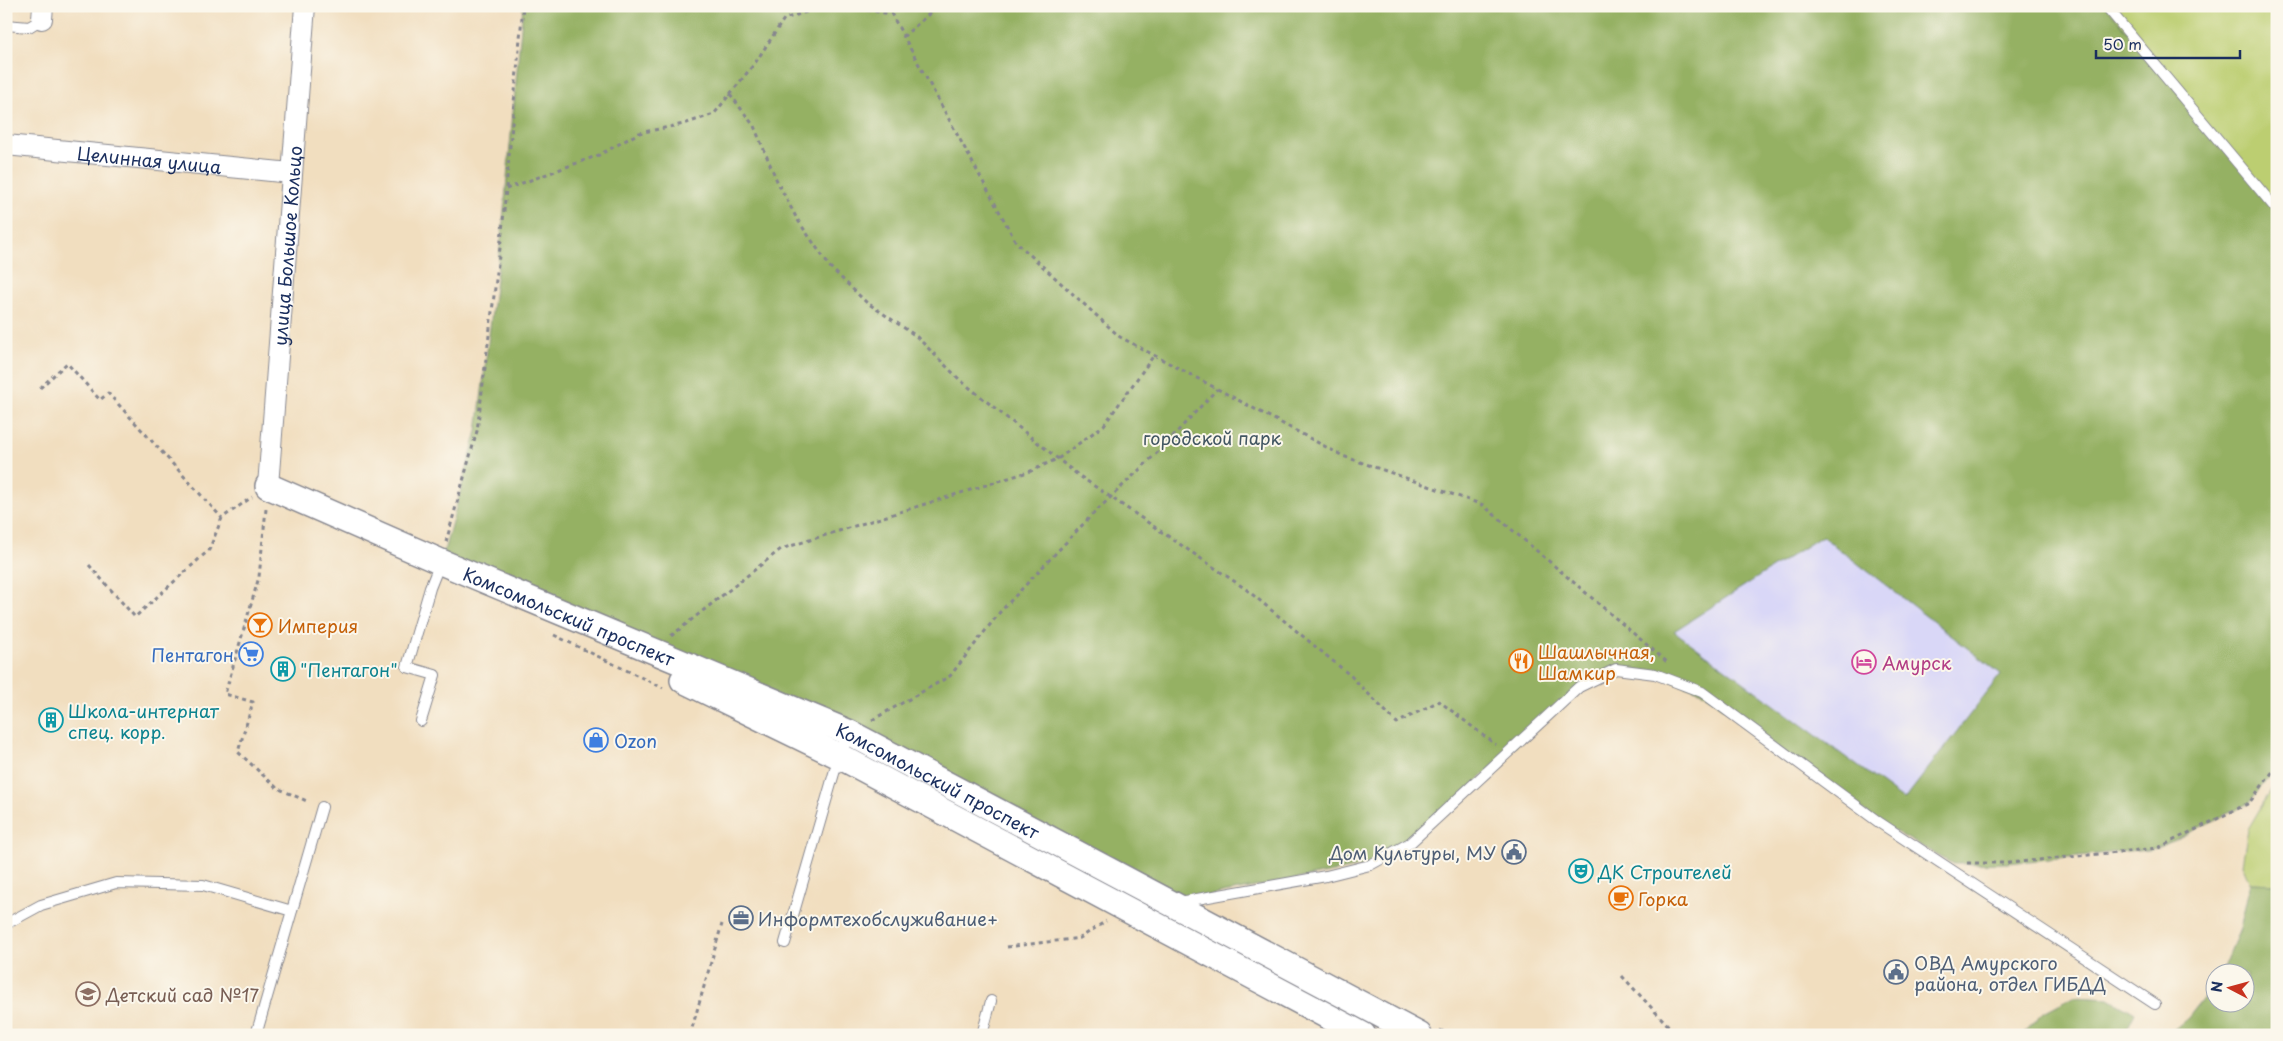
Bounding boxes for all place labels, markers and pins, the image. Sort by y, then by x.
bar icon: Империя [247,612,273,638]
place label: Империя [278,612,358,639]
place label: Шашлычная, Шамкир [1538,638,1655,686]
place label: Пентагон [151,641,234,668]
supermarket icon: Пентагон [238,641,264,667]
restaurant icon: Шашлычная, Шамкир [1508,648,1534,674]
hotel icon: Амурск [1851,649,1877,675]
place label: Амурск [1882,649,1952,676]
building icon: "Пентагон" [270,656,296,682]
place label: "Пентагон" [300,656,398,683]
place label: Школа-интернат спец. корр. [68,697,220,745]
building icon: Школа-интернат спец. корр. [38,707,64,733]
shop icon: Ozon [583,727,609,753]
place label: Ozon [614,727,657,754]
place label: Дом Культуры, МУ [1328,839,1496,866]
public building icon: Дом Культуры, МУ [1501,839,1527,865]
theatre icon: ДК Строителей [1568,858,1594,884]
place label: ДК Строителей [1597,858,1732,885]
cafe icon: Горка [1608,885,1634,911]
place label: Горка [1638,885,1689,912]
office icon: Информтехобслуживание+ [728,905,754,931]
place label: Информтехобслуживание+ [758,905,998,932]
place label: ОВД Амурского района, отдел ГИБДД [1914,949,2106,997]
public building icon: ОВД Амурского района, отдел ГИБДД [1883,959,1909,985]
school or university icon: Детский сад №17 [75,981,101,1007]
place label: Детский сад №17 [105,981,260,1008]

